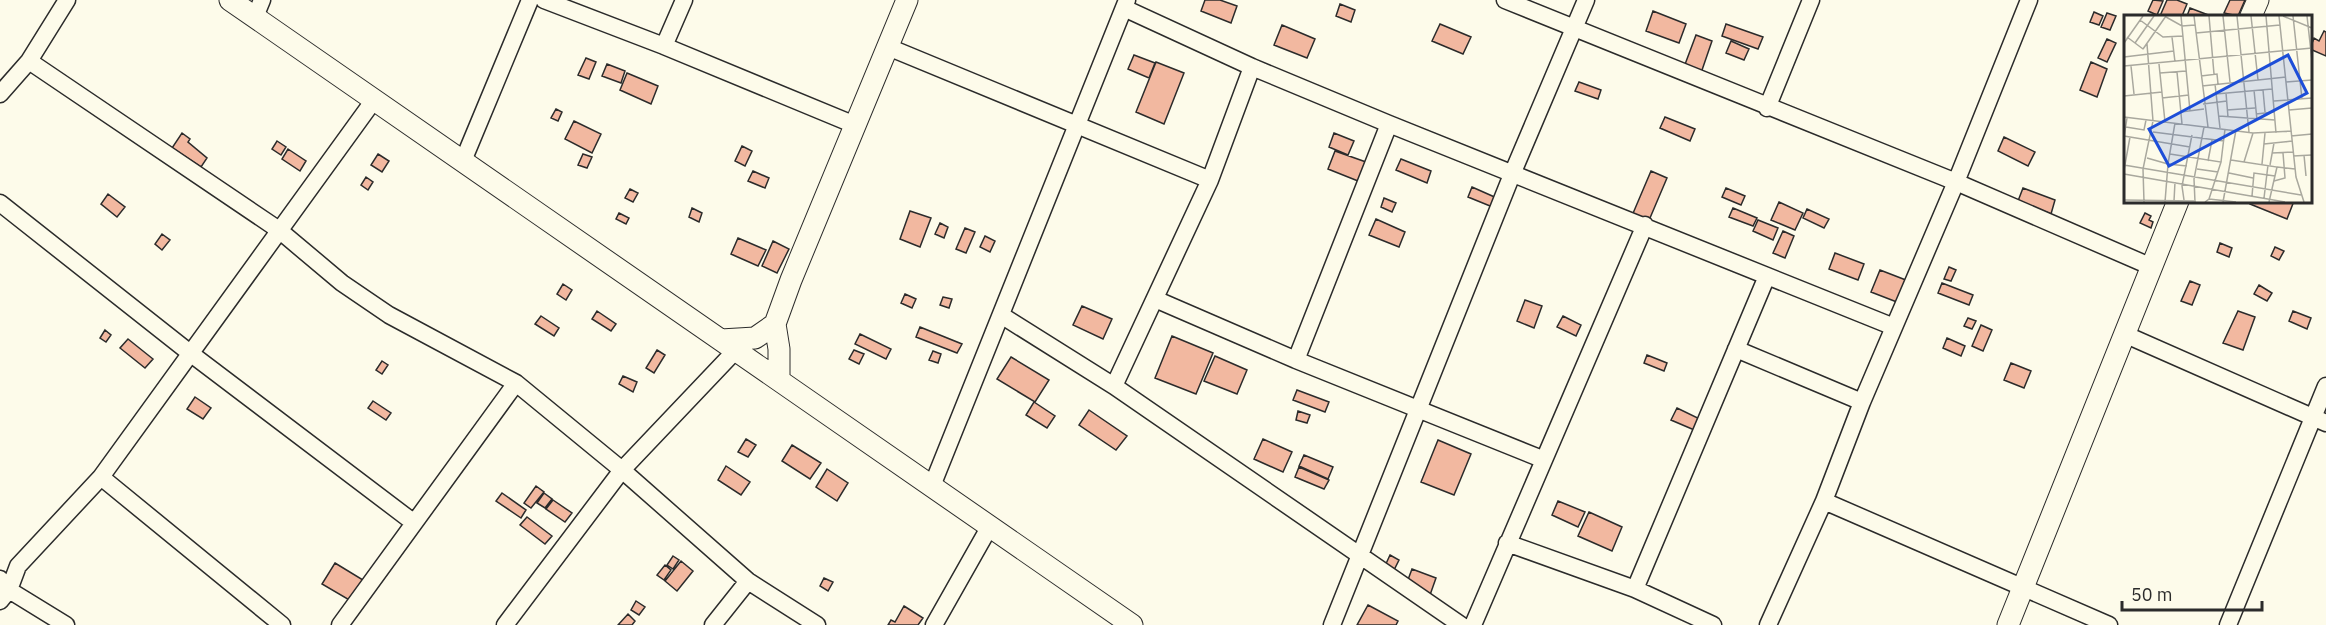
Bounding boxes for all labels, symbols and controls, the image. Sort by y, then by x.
inset map [2124,15,2311,202]
scale bar [2122,574,2262,612]
text: 50 m [2131,583,2173,606]

